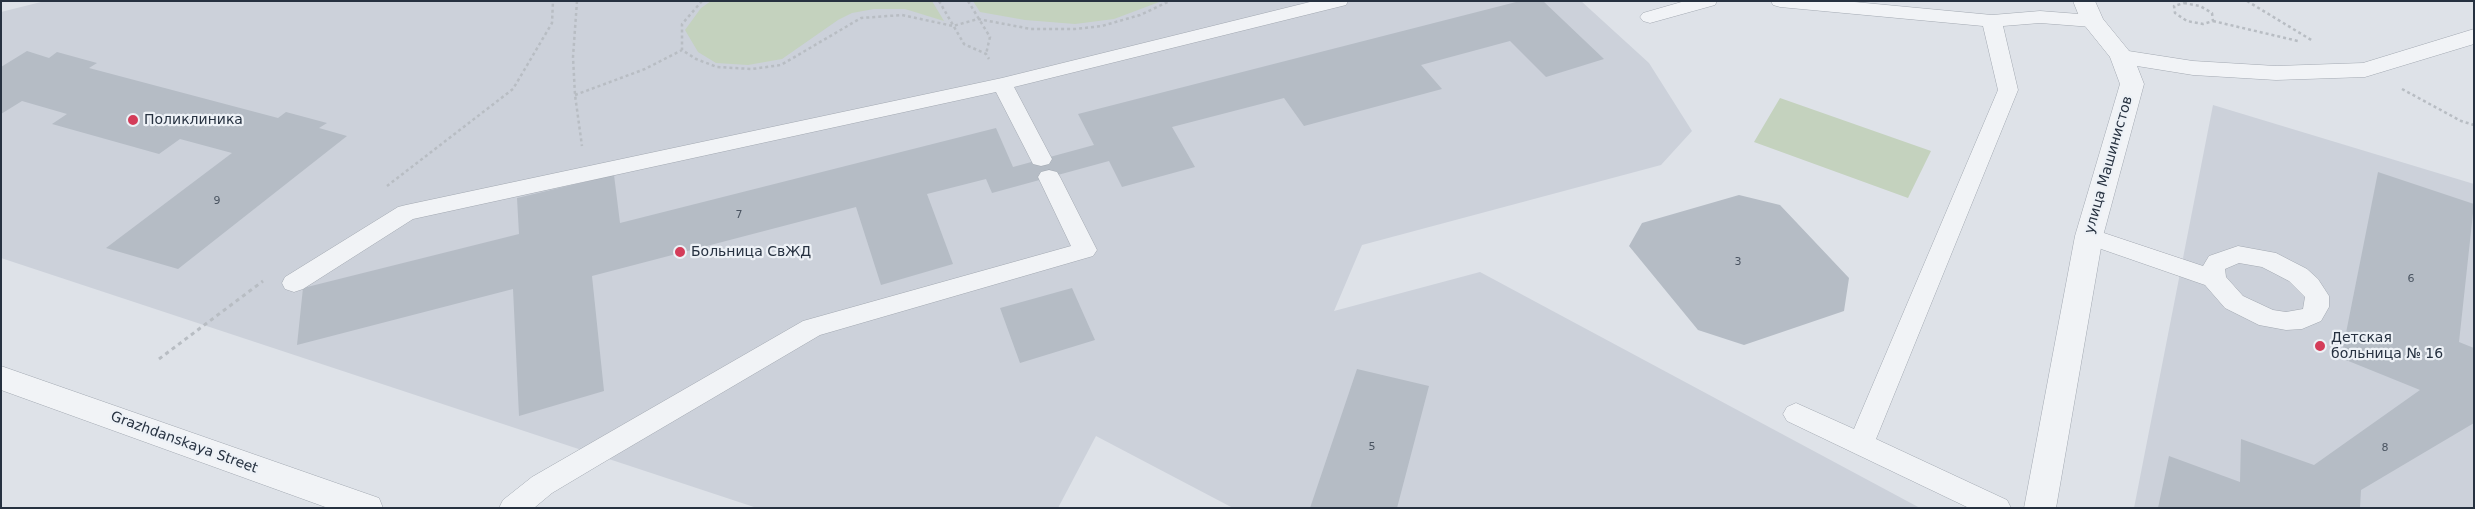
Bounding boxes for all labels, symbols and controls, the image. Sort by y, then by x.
street label: улица Машинистов [2081,94,2137,236]
place label: Поликлиника [144,112,243,128]
marker: Поликлиника [126,113,140,127]
house number: 9 [214,194,220,208]
house number: 7 [736,208,742,222]
place label: Больница СвЖД [691,244,811,260]
marker: Больница СвЖД [673,245,687,259]
house number: 3 [1735,255,1741,269]
house number: 6 [2408,272,2414,286]
place label: Детская больница № 16 [2331,330,2443,362]
marker: Детская больница № 16 [2313,339,2327,353]
street label: Grazhdanskaya Street [108,409,260,477]
house number: 5 [1369,440,1375,454]
house number: 8 [2382,441,2388,455]

